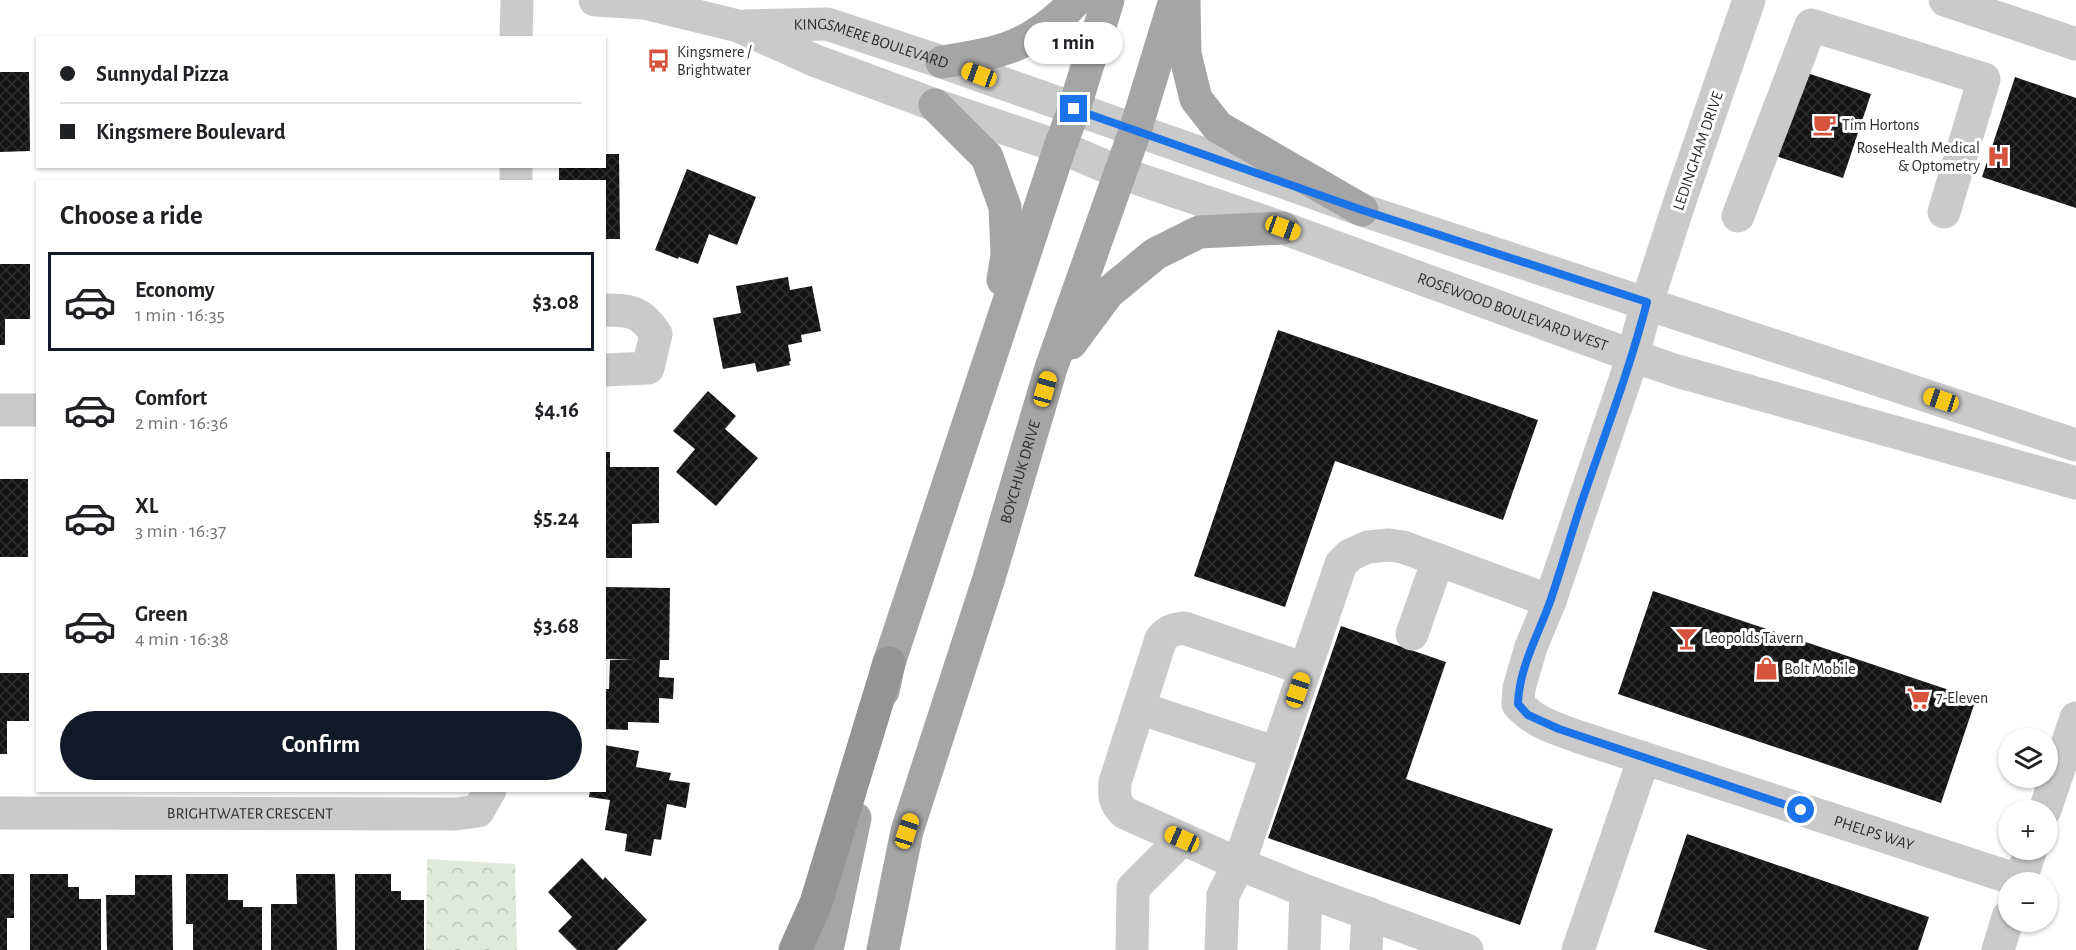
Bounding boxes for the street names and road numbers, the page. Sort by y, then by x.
street label: KINGSMERE BOULEVARD [793,16,951,72]
street label: LEDINGHAM DRIVE [1670,89,1726,213]
street label: ROSEWOOD BOULEVARD WEST [1415,270,1610,354]
street label: BOYCHUK DRIVE [998,418,1043,525]
street label: BRIGHTWATER CRESCENT [167,805,333,822]
street label: PHELPS WAY [1832,813,1916,854]

